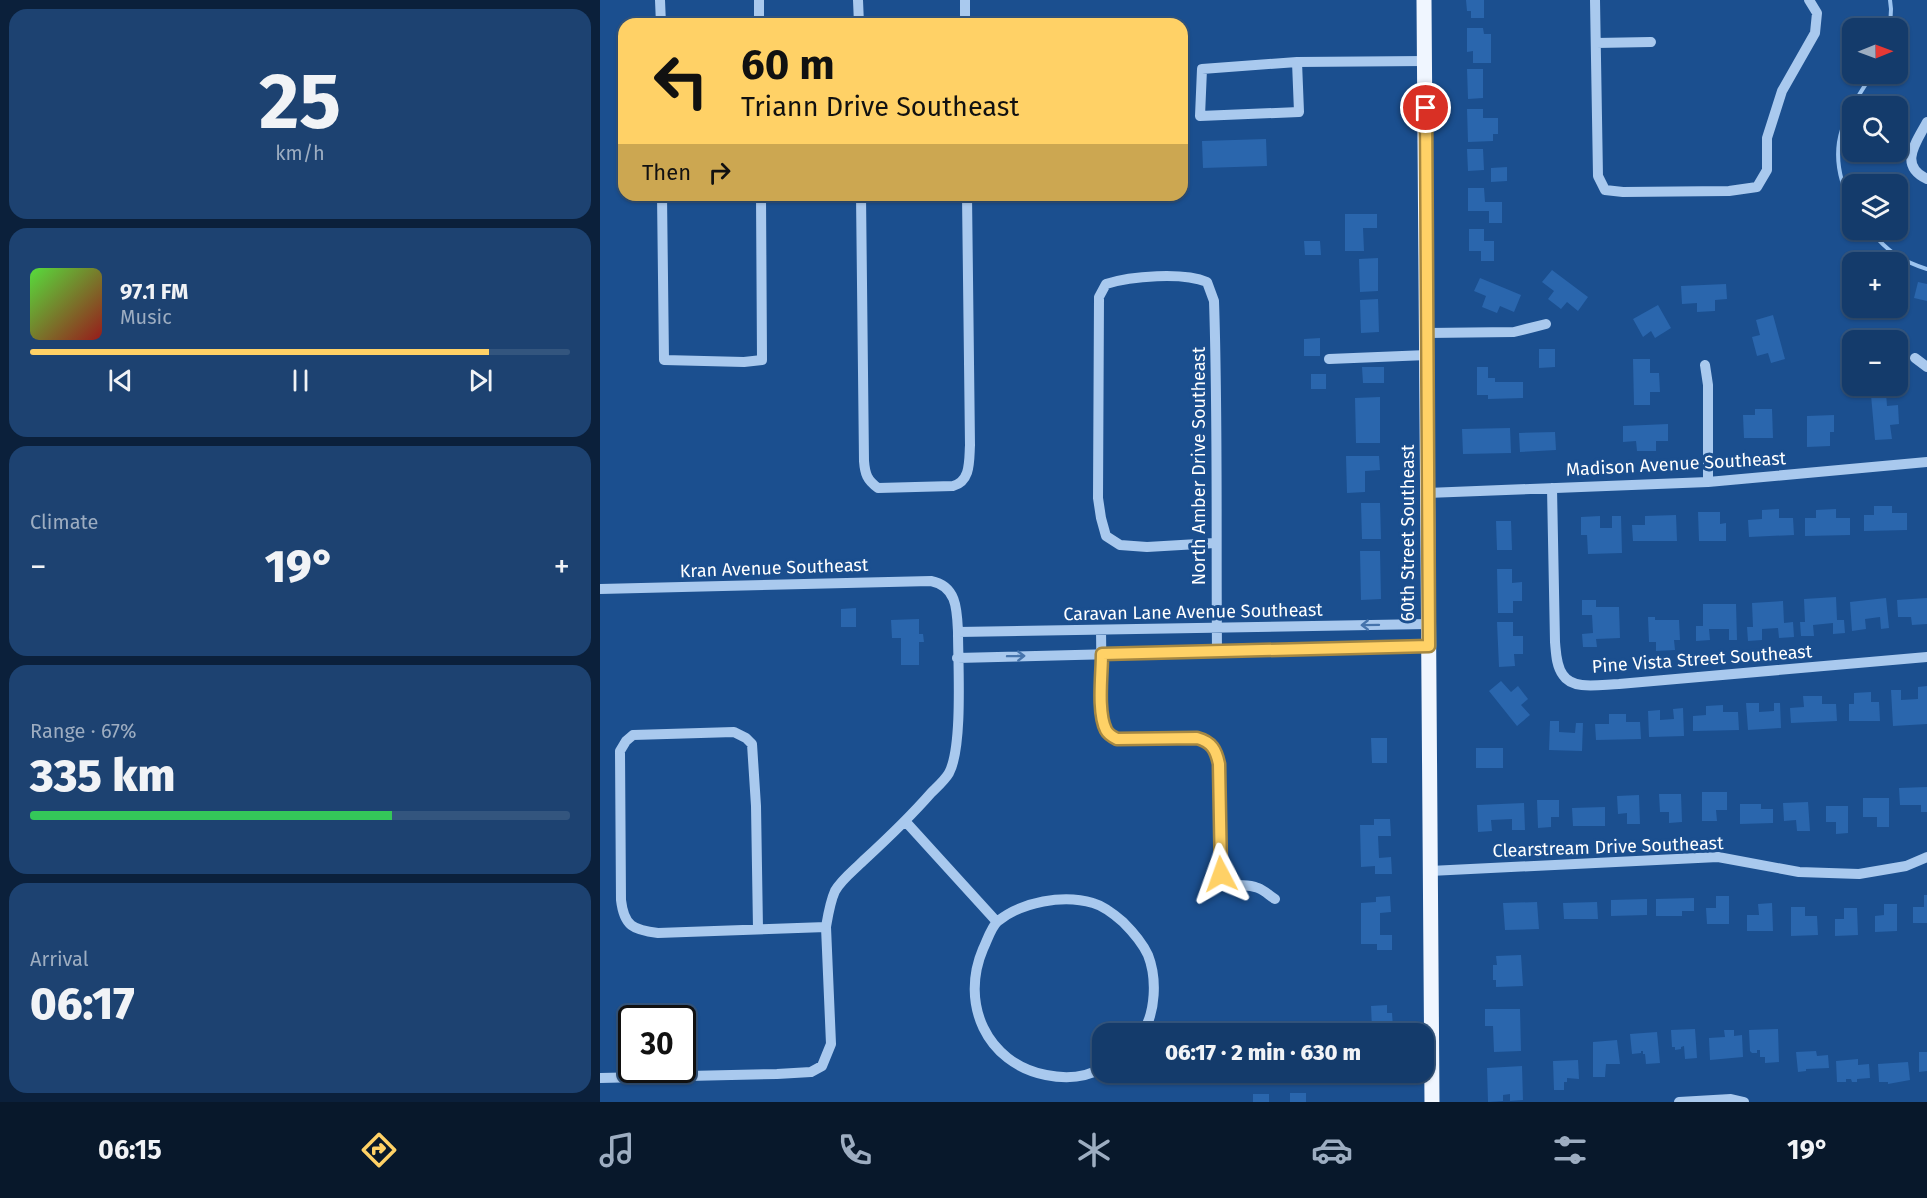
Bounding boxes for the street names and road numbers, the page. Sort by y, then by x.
street label: North Amber Drive Southeast [1188,346,1210,585]
street label: 60th Street Southeast [1397,444,1419,622]
street label: Madison Avenue Southeast [1565,447,1787,481]
street label: Kran Avenue Southeast [679,554,869,582]
street label: Caravan Lane Avenue Southeast [1063,599,1323,625]
street label: Pine Vista Street Southeast [1591,640,1813,678]
street label: Clearstream Drive Southeast [1492,832,1724,862]

